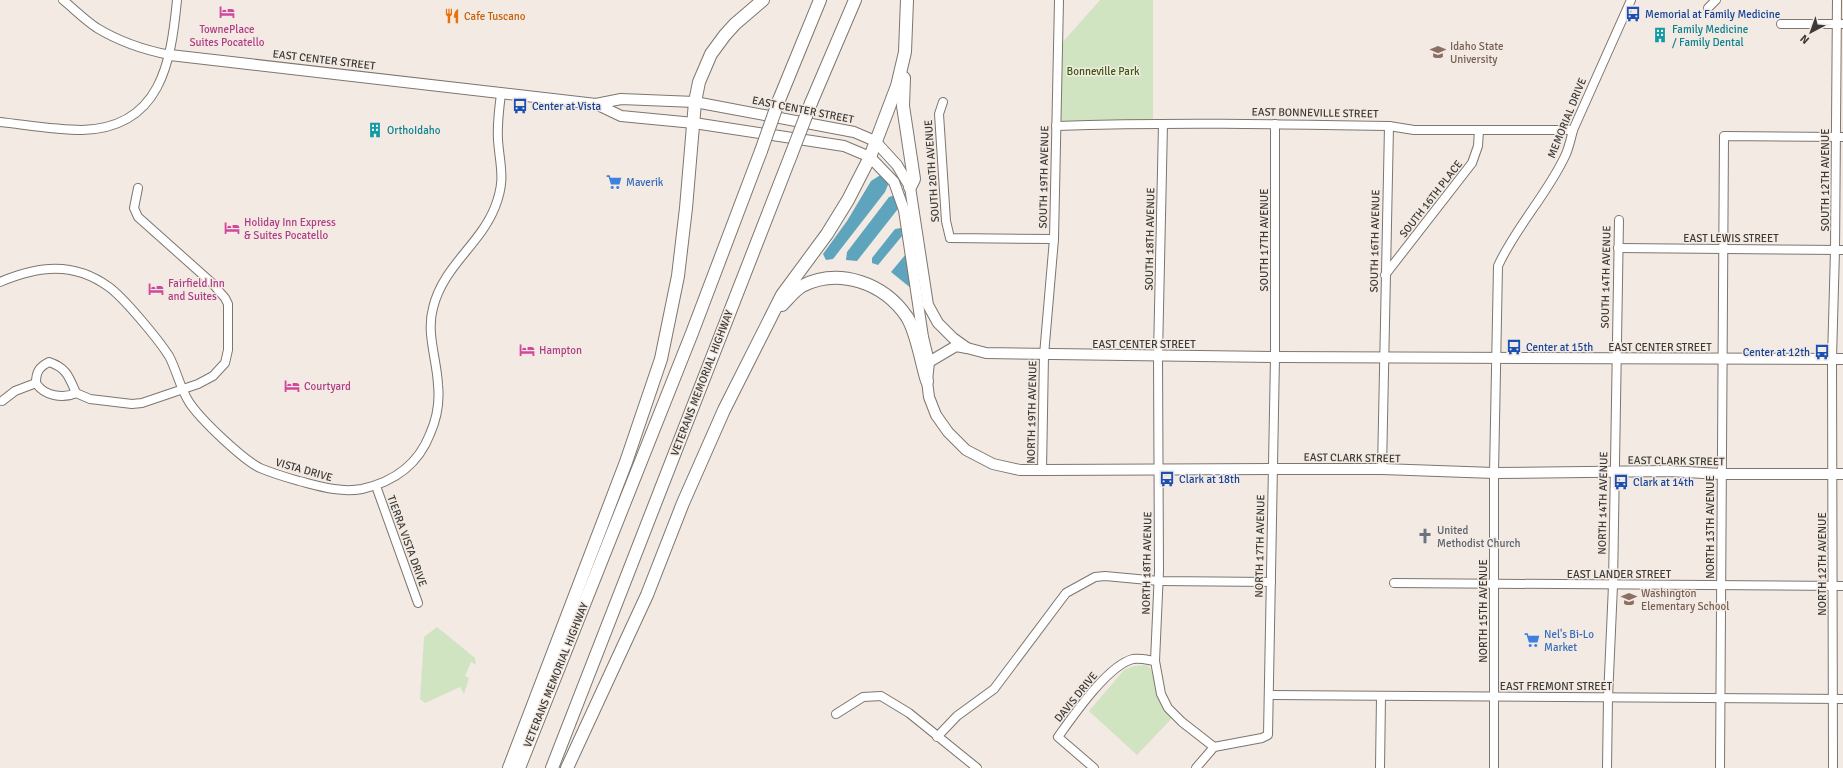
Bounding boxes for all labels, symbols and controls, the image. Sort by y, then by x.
hotel icon: TownePlace Suites Pocatello [218,3,236,21]
bus stop icon: Memorial at Family Medicine [1624,5,1642,23]
restaurant icon: Cafe Tuscano [443,7,461,25]
place label: Memorial at Family Medicine [1645,8,1780,21]
place label: Cafe Tuscano [464,10,526,23]
north arrow [1791,12,1831,52]
place label: TownePlace Suites Pocatello [189,23,265,49]
place label: Family Medicine / Family Dental [1672,23,1748,49]
building icon: Family Medicine / Family Dental [1651,26,1669,44]
text: N [1798,32,1812,47]
place label: Idaho State University [1450,40,1503,66]
school or university icon: Idaho State University [1429,43,1447,61]
street label: EAST CENTER STREET [272,47,377,73]
park label: Bonneville Park [1067,65,1140,78]
street label: MEMORIAL DRIVE [1545,76,1589,160]
street label: EAST CENTER STREET [751,94,856,126]
bus stop icon: Center at Vista [511,97,529,115]
place label: Center at Vista [532,100,601,113]
street label: EAST BONNEVILLE STREET [1252,105,1379,121]
street label: SOUTH 20TH AVENUE [922,119,942,223]
building icon: OrthoIdaho [366,121,384,139]
place label: OrthoIdaho [387,124,441,137]
street label: SOUTH 19TH AVENUE [1037,125,1051,229]
street label: SOUTH 12TH AVENUE [1819,129,1832,231]
street label: SOUTH 16TH PLACE [1397,158,1465,240]
supermarket icon: Maverik [605,173,623,191]
place label: Maverik [626,176,664,189]
street label: SOUTH 18TH AVENUE [1143,187,1157,291]
street label: SOUTH 17TH AVENUE [1258,189,1271,291]
street label: SOUTH 16TH AVENUE [1368,189,1382,293]
place label: Holiday Inn Express & Suites Pocatello [244,216,336,242]
hotel icon: Holiday Inn Express & Suites Pocatello [223,219,241,237]
street label: SOUTH 14TH AVENUE [1599,225,1613,329]
street label: EAST LEWIS STREET [1683,232,1779,245]
place label: Fairfield Inn and Suites [168,277,225,303]
hotel icon: Fairfield Inn and Suites [147,280,165,298]
street label: VETERANS MEMORIAL HIGHWAY [668,308,736,458]
street label: EAST CENTER STREET [1092,338,1196,351]
bus stop icon: Center at 15th [1505,338,1523,356]
hotel icon: Hampton [518,341,536,359]
place label: Center at 15th [1526,341,1593,354]
street label: EAST CENTER STREET [1608,341,1712,354]
bus stop icon: Center at 12th [1813,343,1831,361]
place label: Hampton [539,344,582,357]
place label: Center at 12th [1743,346,1810,359]
street label: NORTH 19TH AVENUE [1025,360,1039,464]
hotel icon: Courtyard [283,377,301,395]
place label: Courtyard [304,380,351,393]
street label: EAST CLARK STREET [1303,451,1401,465]
street label: NORTH 14TH AVENUE [1596,451,1610,555]
street label: EAST CLARK STREET [1627,454,1725,468]
street label: VISTA DRIVE [274,456,334,484]
bus stop icon: Clark at 18th [1158,470,1176,488]
place label: Clark at 18th [1179,473,1240,486]
bus stop icon: Clark at 14th [1612,473,1630,491]
street label: NORTH 13TH AVENUE [1704,475,1717,579]
place label: Clark at 14th [1633,476,1694,489]
street label: TIERRA VISTA DRIVE [384,494,430,588]
street label: NORTH 17TH AVENUE [1253,494,1267,598]
street label: NORTH 18TH AVENUE [1140,511,1154,615]
street label: NORTH 12TH AVENUE [1816,512,1829,616]
place label: United Methodist Church [1437,524,1520,550]
church icon: United Methodist Church [1416,527,1434,545]
street label: NORTH 15TH AVENUE [1477,559,1490,663]
street label: EAST LANDER STREET [1567,568,1672,581]
place label: Washington Elementary School [1641,587,1729,613]
school or university icon: Washington Elementary School [1620,590,1638,608]
street label: VETERANS MEMORIAL HIGHWAY [521,600,591,749]
place label: Nel's Bi-Lo Market [1544,628,1594,654]
supermarket icon: Nel's Bi-Lo Market [1523,631,1541,649]
street label: DAVIS DRIVE [1052,669,1100,725]
street label: EAST FREMONT STREET [1500,680,1613,693]

